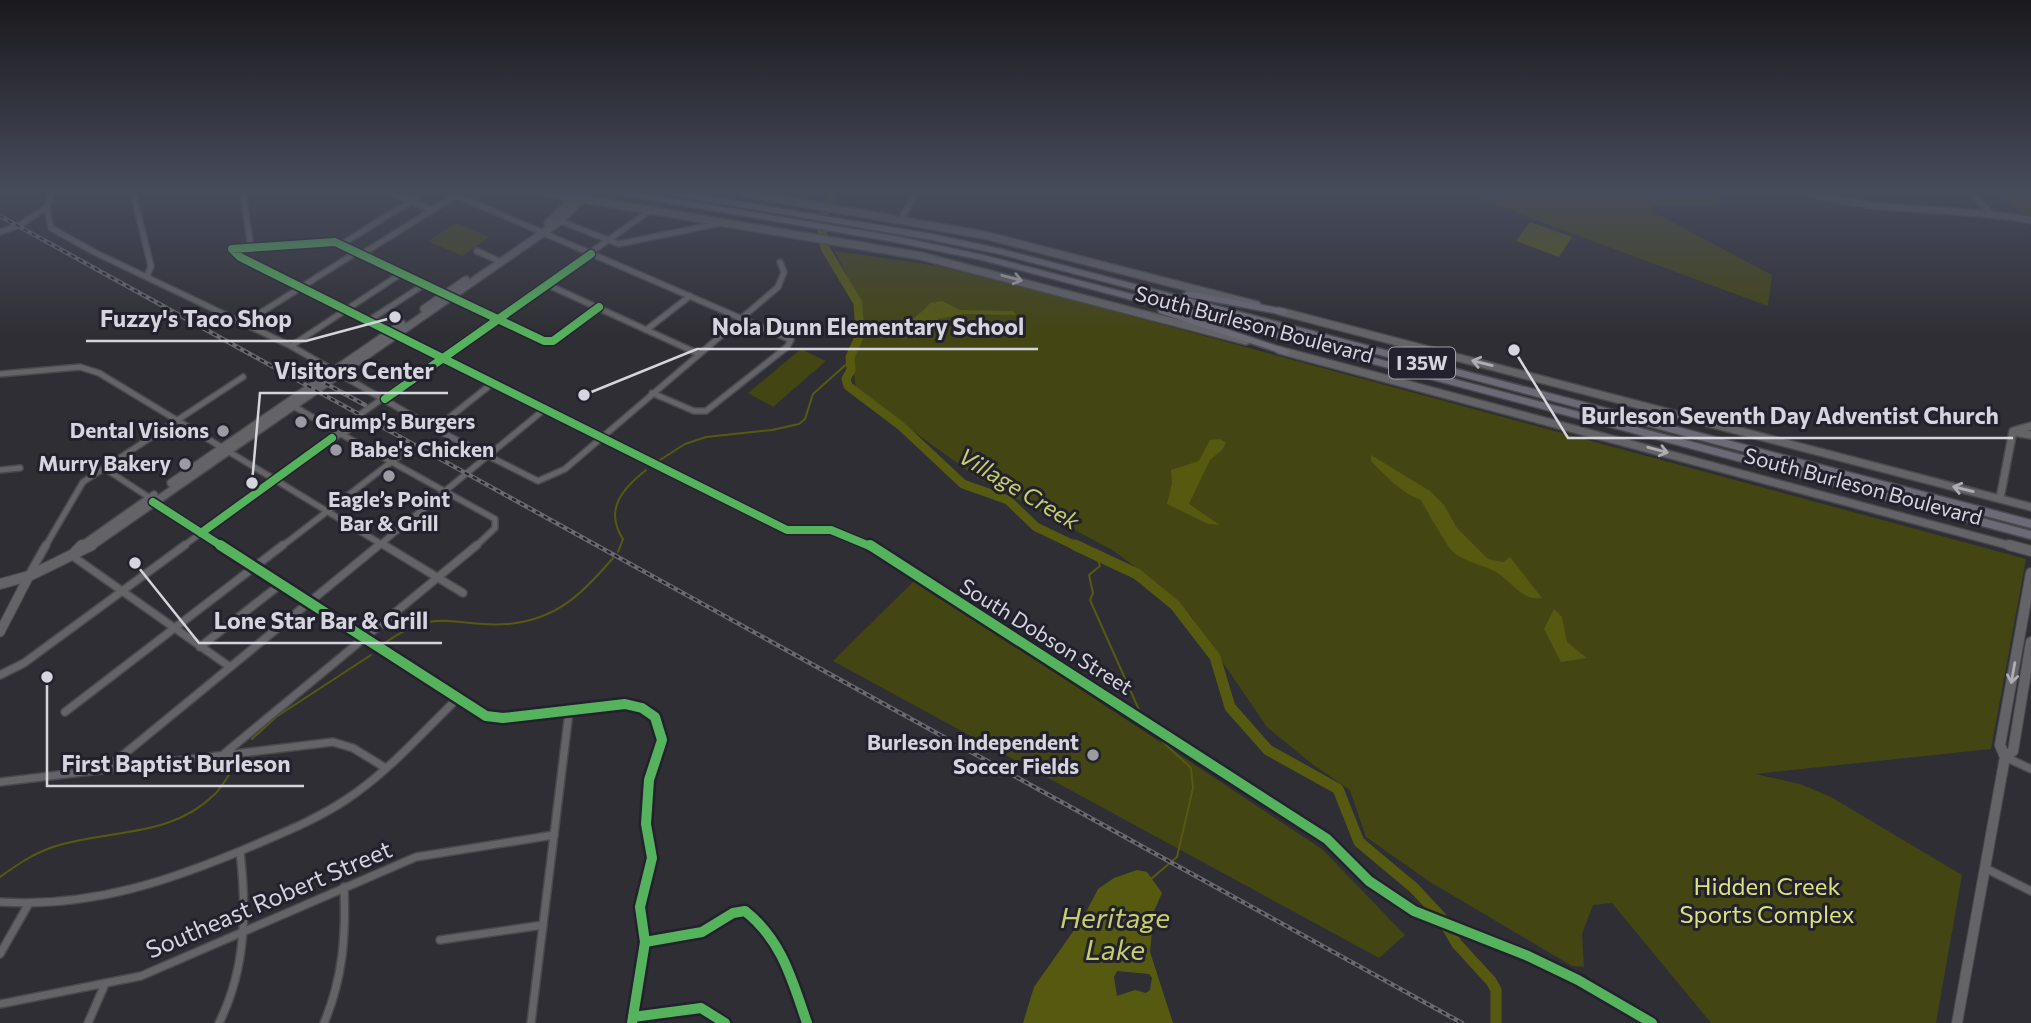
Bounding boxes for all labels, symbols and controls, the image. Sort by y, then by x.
one-way arrow [1000,272,1023,285]
street label: South Burleson Boulevard [1133,280,1376,367]
callout: Fuzzy's Taco Shop [86,297,306,341]
text: Fuzzy's Taco Shop [100,304,292,332]
callout: Nola Dunn Elementary School [697,305,1038,349]
text: Nola Dunn Elementary School [712,312,1024,340]
road number: I 35W [1389,348,1455,378]
callout: Visitors Center [260,349,448,393]
text: Visitors Center [274,356,434,384]
one-way arrow [1471,356,1494,369]
callout: Burleson Seventh Day Adventist Church [1568,394,2013,438]
text: Burleson Seventh Day Adventist Church [1581,401,1999,429]
place label: Grump's Burgers [315,408,476,433]
marker: Grump's Burgers [293,414,309,430]
place label: Dental Visions [70,417,209,442]
marker: Dental Visions [215,423,231,439]
place label: Babe's Chicken [350,436,494,461]
water label: Village Creek [954,441,1085,535]
marker: Babe's Chicken [328,442,344,458]
street label: South Burleson Boulevard [1742,442,1985,529]
one-way arrow [1646,444,1669,457]
place label: Murry Bakery [38,450,171,475]
marker: Murry Bakery [177,456,193,472]
marker: Eagle’s Point Bar & Grill [381,468,397,484]
one-way arrow [1952,482,1974,495]
place label: Eagle’s Point Bar & Grill [328,486,450,535]
street label: South Dobson Street [956,572,1138,699]
callout: Lone Star Bar & Grill [199,599,442,643]
text: Lone Star Bar & Grill [214,606,428,634]
one-way arrow [2006,662,2019,684]
place label: Burleson Independent Soccer Fields [867,729,1079,778]
callout: First Baptist Burleson [47,742,304,786]
marker: Burleson Independent Soccer Fields [1085,747,1101,763]
text: First Baptist Burleson [61,749,291,777]
street label: Southeast Robert Street [141,834,396,964]
park label: Hidden Creek Sports Complex [1680,871,1855,928]
water label: Heritage Lake [1060,900,1170,966]

